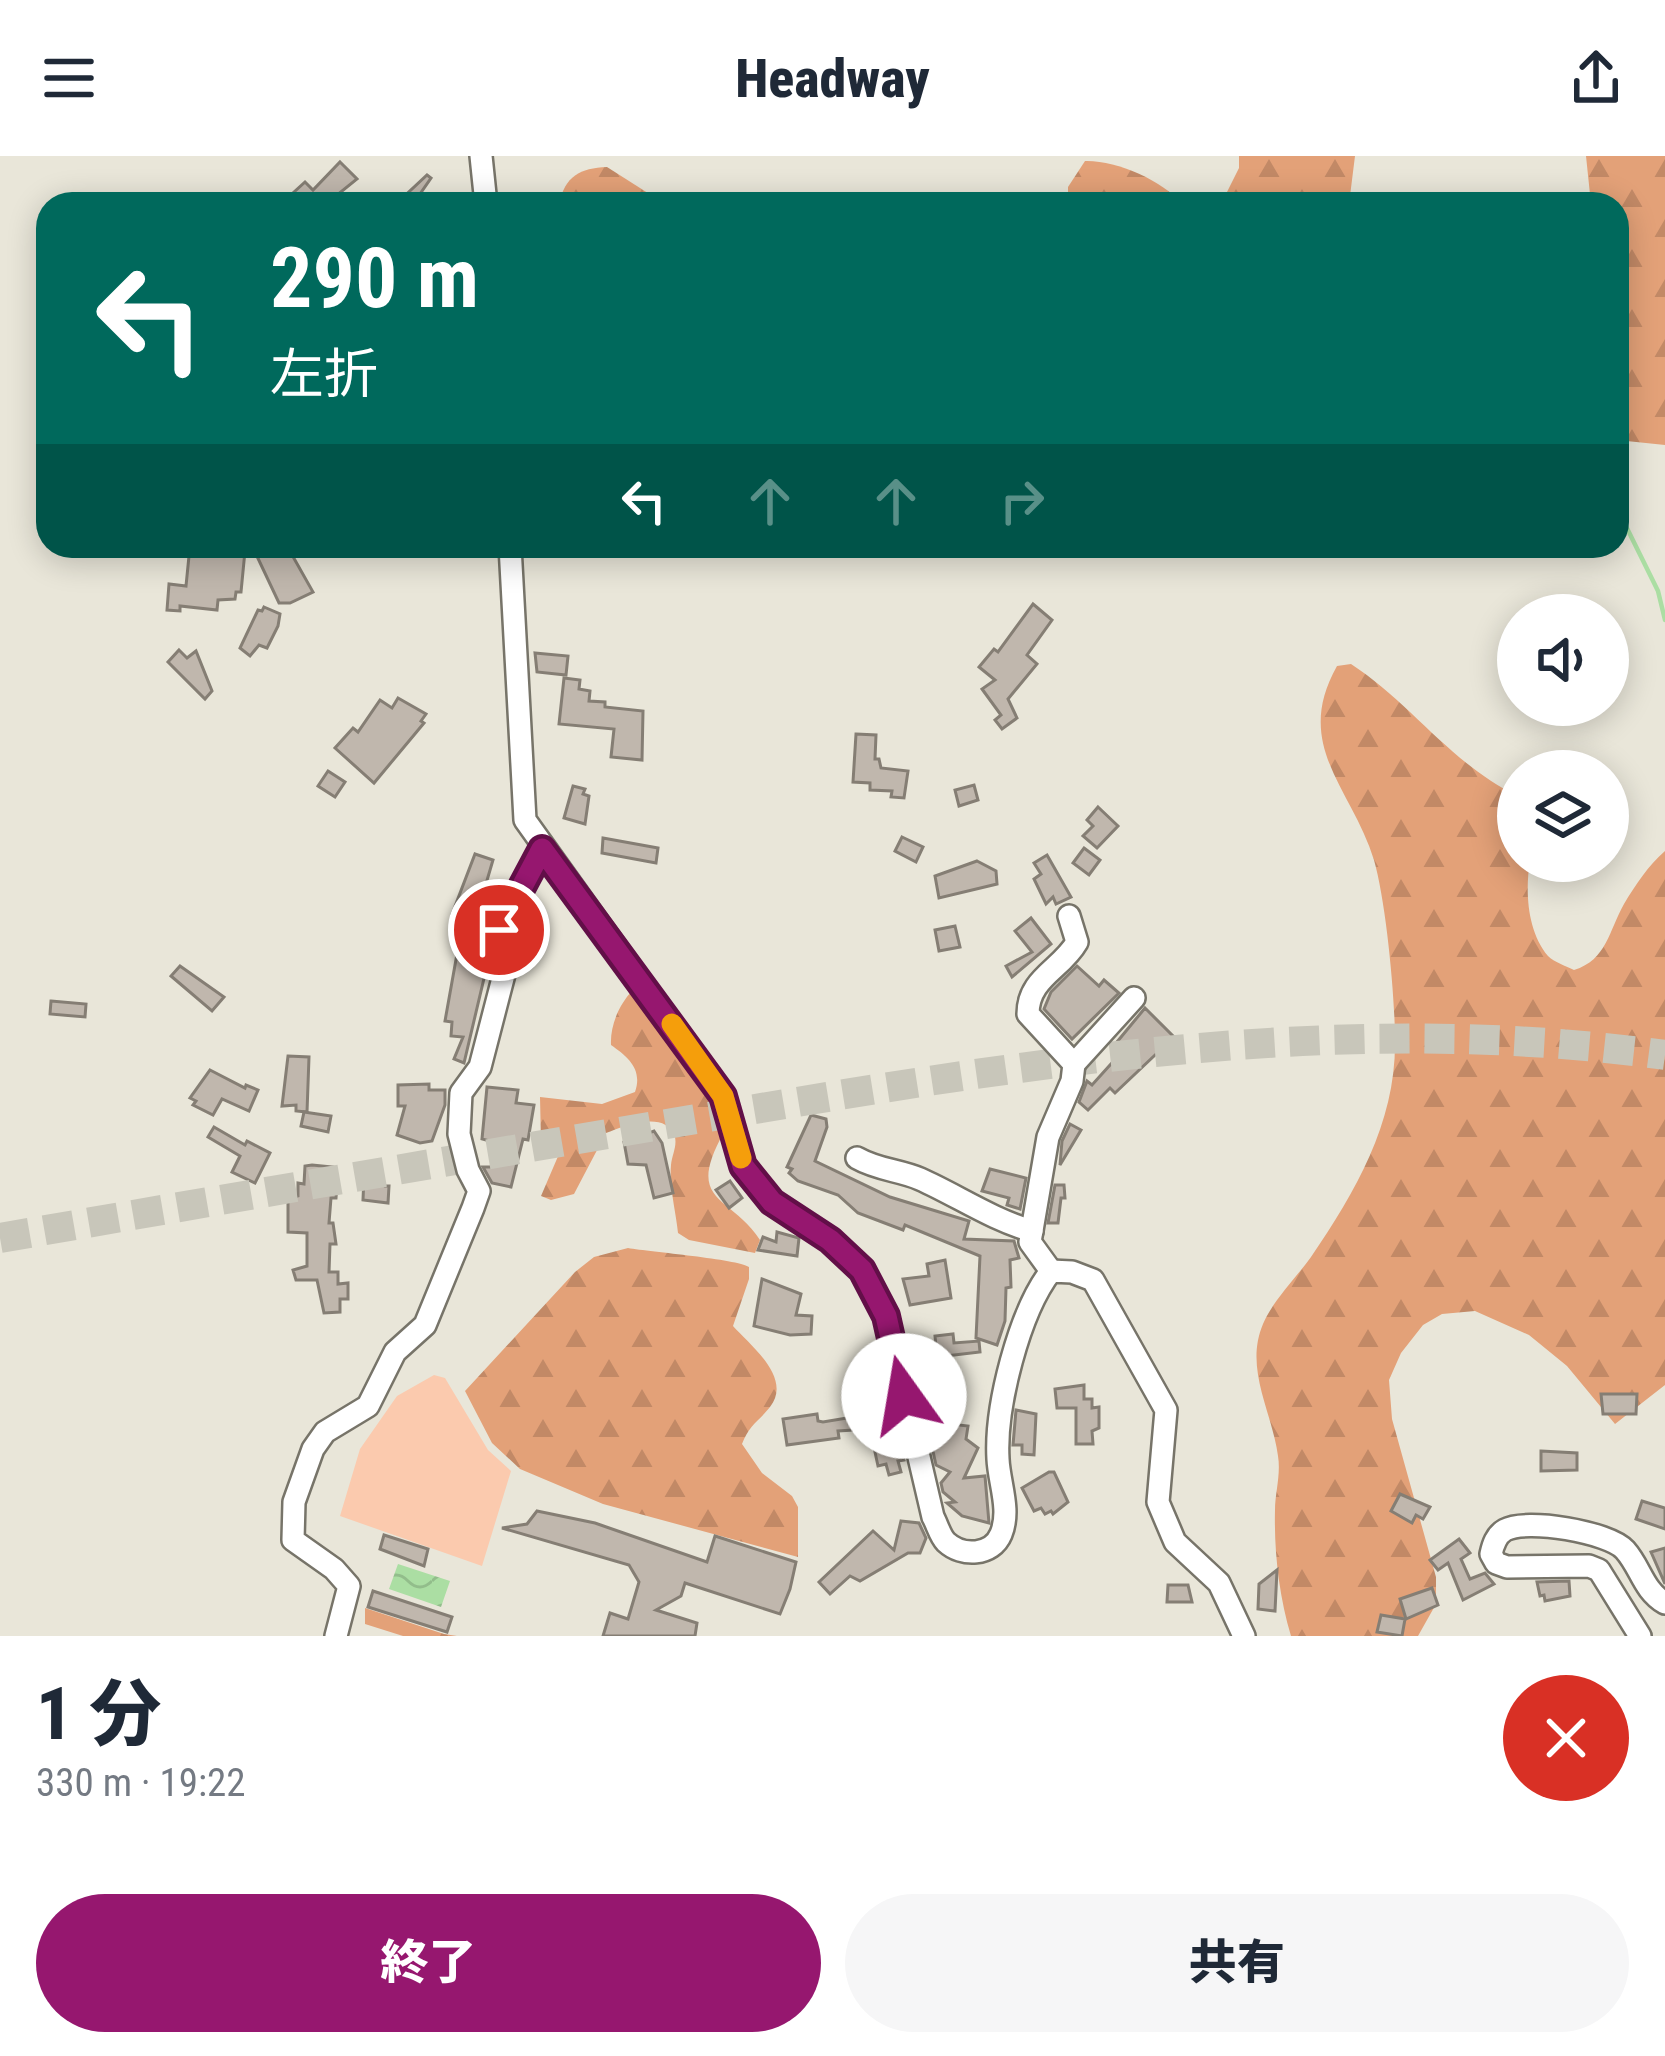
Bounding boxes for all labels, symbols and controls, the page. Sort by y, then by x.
icon: menu [36,45,102,111]
icon: share [1563,45,1629,111]
text: Headway [735,47,930,110]
text: 290 m [270,229,479,328]
icon: left [72,240,228,396]
text: 左折 [270,343,378,406]
icon: left [611,468,677,534]
icon: ahead [737,468,803,534]
icon: ahead [863,468,929,534]
icon: right [989,468,1055,534]
map controls [1497,594,1629,882]
button: sound [1497,594,1629,726]
button: layers [1497,750,1629,882]
pin [448,879,550,981]
icon: arrive [466,897,532,963]
position arrow [841,1333,967,1459]
text: 1 分 [36,1672,161,1757]
button: close [1503,1675,1629,1801]
text: 330 m · 19:22 [36,1760,246,1806]
button: 終了 [36,1894,821,2032]
button: 共有 [845,1894,1629,2032]

